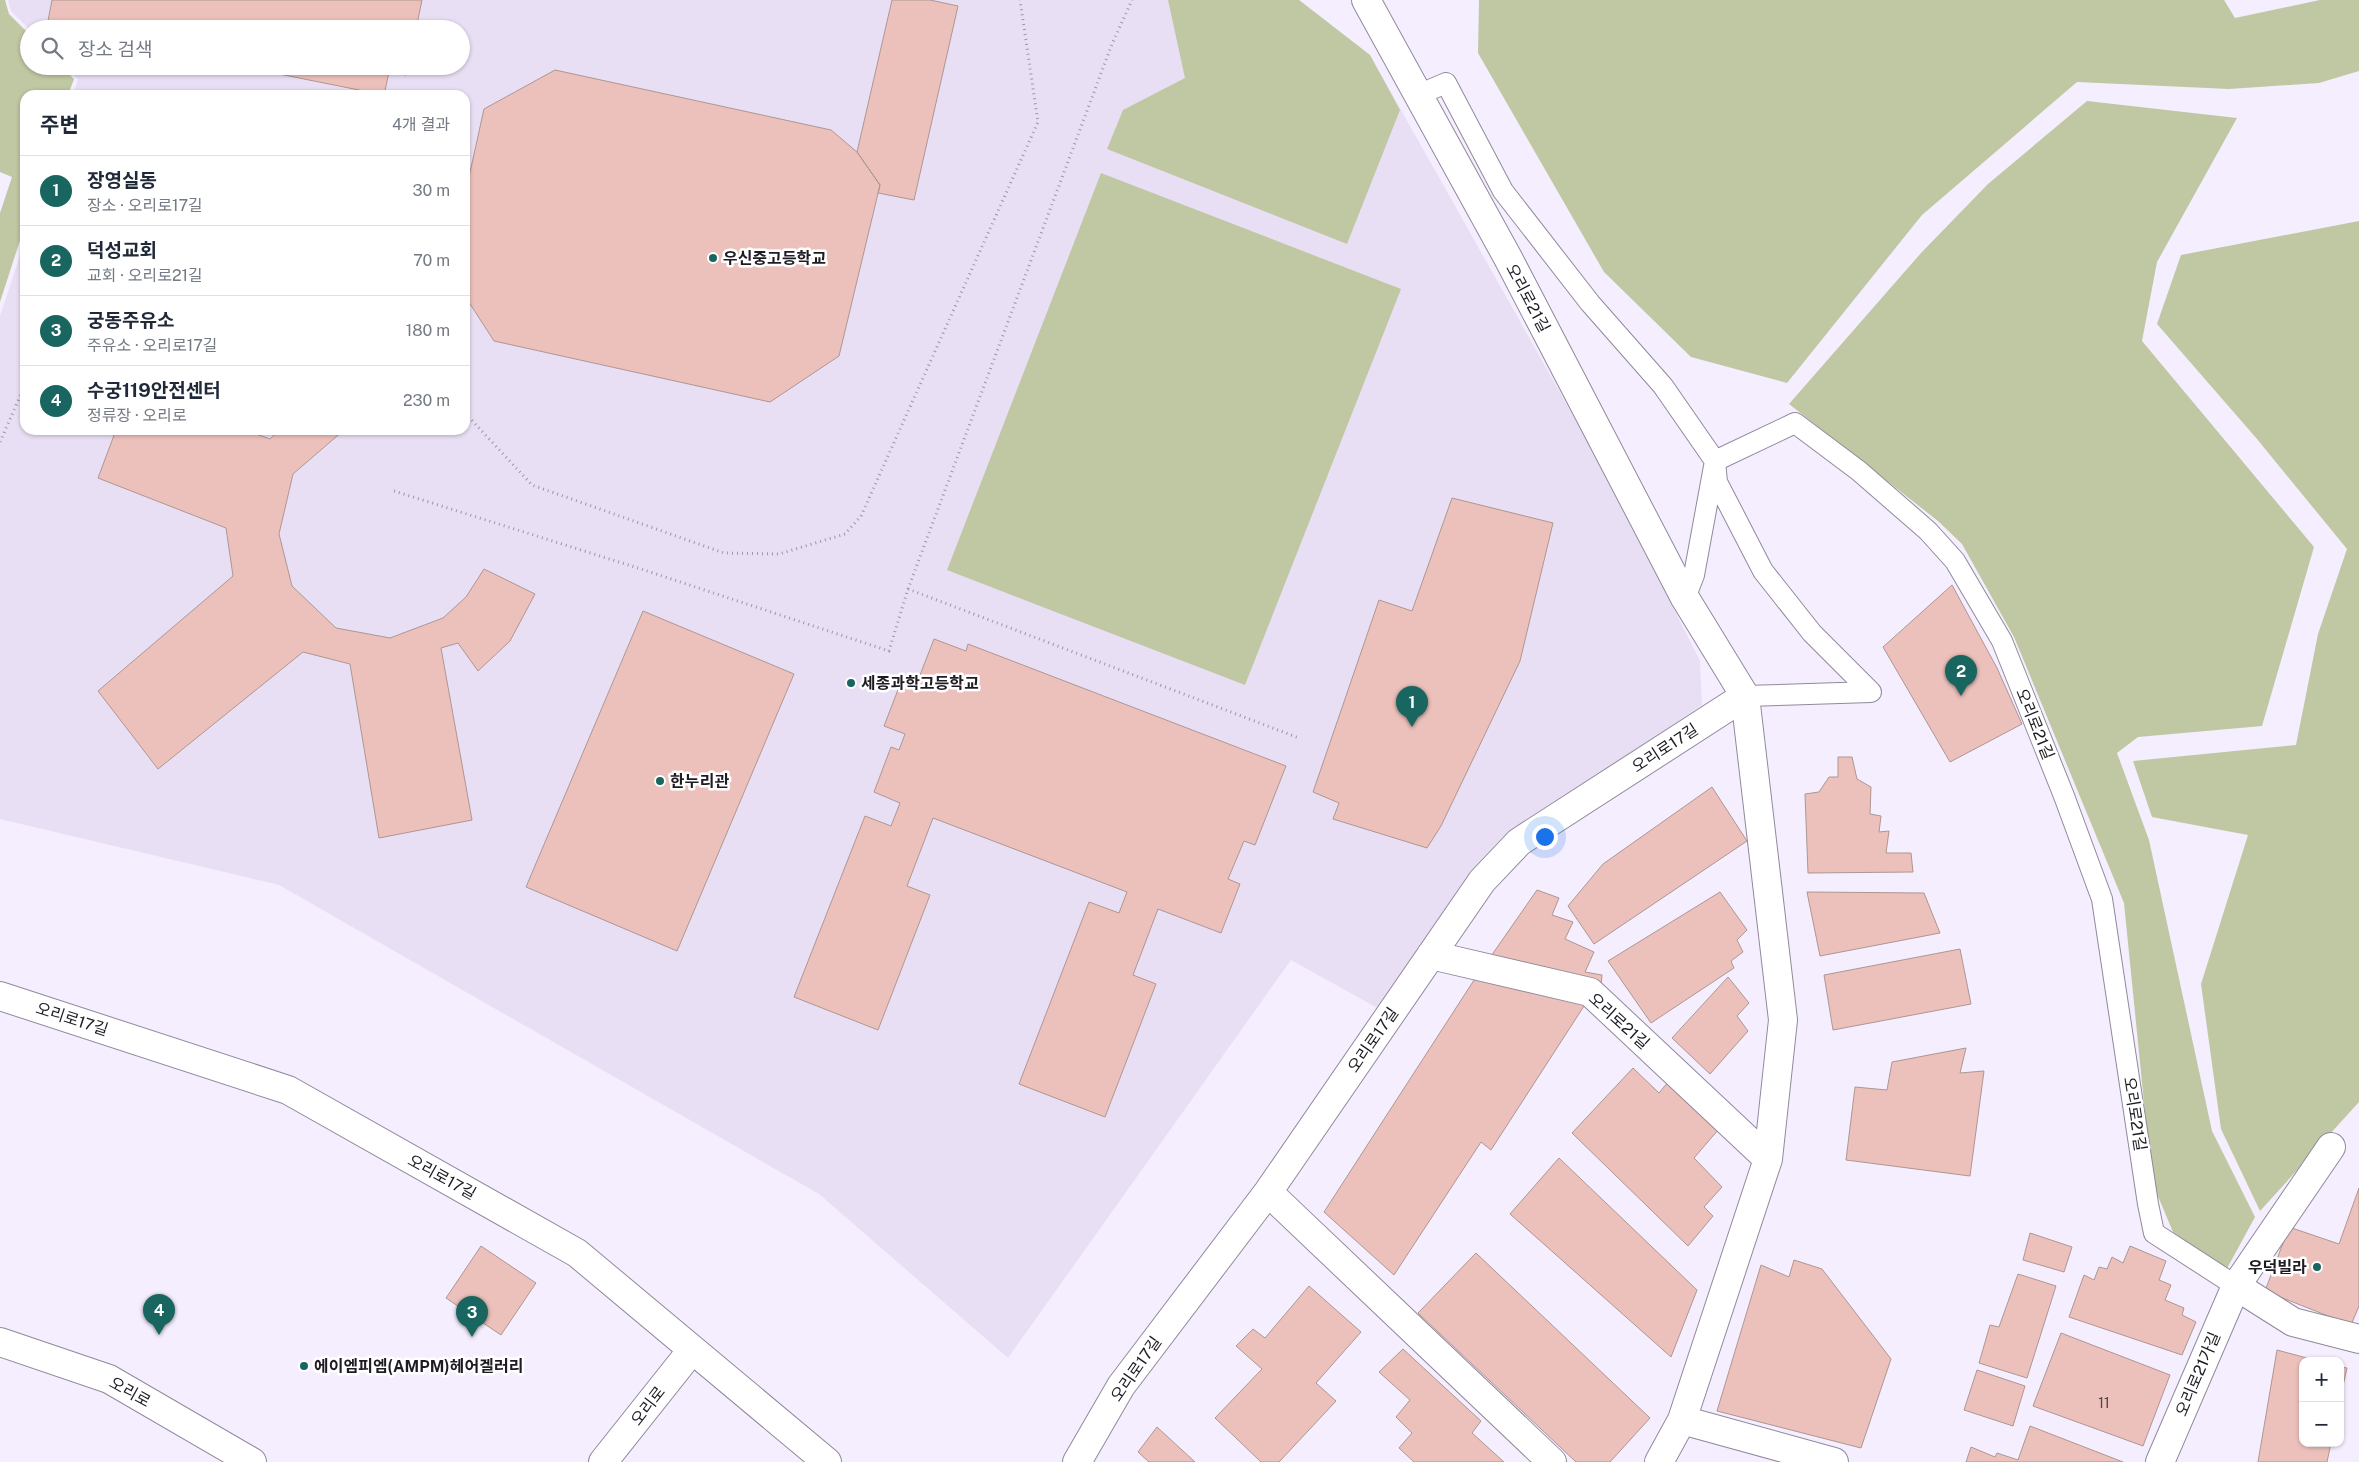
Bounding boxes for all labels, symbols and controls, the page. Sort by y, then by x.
search box [20,20,470,75]
icon: search [38,34,66,62]
text: 장소 검색 [78,38,153,60]
text: 주변 [40,112,79,137]
text: 4개 결과 [392,115,450,134]
text: 장영실동 [87,169,157,191]
text: 1 [53,181,59,200]
text: 30 m [413,181,450,200]
text: 장소 · 오리로17길 [87,196,203,215]
text: 덕성교회 [87,239,157,261]
place label: 우신중고등학교 [723,249,826,268]
text: 2 [51,251,61,270]
text: 70 m [413,251,450,270]
marker: 우신중고등학교 [707,252,719,264]
street label: 오리로21길 [1502,260,1554,336]
text: 교회 · 오리로21길 [87,266,203,285]
text: 궁동주유소 [87,309,174,331]
text: 3 [51,321,61,340]
text: 180 m [406,321,450,340]
text: 주유소 · 오리로17길 [87,336,218,355]
text: 수궁119안전센터 [87,379,221,401]
text: 4 [51,391,61,410]
text: 230 m [403,391,450,410]
text: 정류장 · 오리로 [87,406,187,425]
pin: 2 [1945,655,1977,696]
place label: 세종과학고등학교 [861,674,979,693]
marker: 세종과학고등학교 [845,677,857,689]
pin: 1 [1396,686,1428,727]
street label: 오리로21길 [2012,686,2058,762]
street label: 오리로17길 [1628,720,1702,776]
place label: 한누리관 [670,772,729,791]
marker: 한누리관 [654,775,666,787]
your location [1532,824,1558,850]
street label: 오리로21길 [1585,989,1653,1053]
street label: 오리로17길 [33,998,111,1040]
street label: 오리로17길 [1344,1004,1402,1076]
street label: 오리로21길 [2120,1076,2150,1152]
street label: 오리로17길 [405,1151,479,1203]
place label: 우덕빌라 [2248,1258,2307,1277]
marker: 우덕빌라 [2311,1261,2323,1273]
pin: 4 [143,1294,175,1335]
pin: 3 [456,1296,488,1337]
street label: 오리로21가길 [2172,1329,2224,1419]
street label: 오리로17길 [1107,1333,1165,1405]
place label: 에이엠피엠(AMPM)헤어겔러리 [314,1357,523,1376]
map controls [2299,1357,2344,1447]
button: + [2299,1357,2344,1402]
marker: 에이엠피엠(AMPM)헤어겔러리 [298,1360,310,1372]
street label: 오리로 [106,1373,154,1411]
street label: 오리로 [627,1383,669,1429]
house number: 11 [2098,1395,2110,1411]
button: − [2299,1402,2344,1447]

